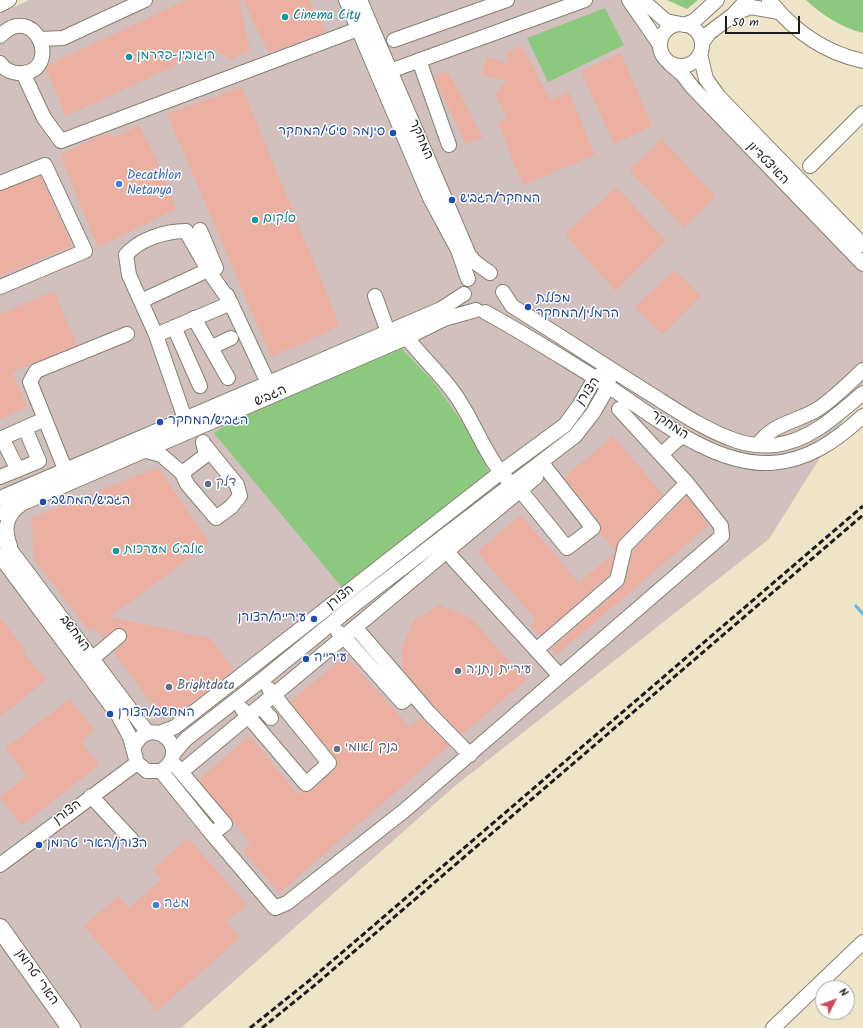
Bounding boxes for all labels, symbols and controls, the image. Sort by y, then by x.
scale bar [727,8,802,34]
place label: Cinema City [293,9,360,25]
marker: Cinema City [280,12,290,22]
text: 50 m [732,13,759,32]
place label: רוגובין-פדרמן [137,49,215,65]
marker: רוגובין-פדרמן [124,52,134,62]
street label: המחקר [405,118,435,162]
place label: סינמה סיטי/המחקר [278,125,385,141]
marker: סינמה סיטי/המחקר [388,128,398,138]
street label: האיצטדיון [743,139,791,189]
place label: Decathlon Netanya [127,169,181,200]
marker: Decathlon Netanya [114,179,124,189]
place label: המחקר/הגביש [460,192,540,208]
marker: המחקר/הגביש [447,195,457,205]
place label: סלקום [263,212,296,228]
marker: סלקום [250,215,260,225]
place label: מכללת הרמלין/המחקר [536,292,619,323]
marker: מכללת הרמלין/המחקר [523,302,533,312]
street label: הצורן [574,375,604,409]
street label: הגביש [252,383,290,411]
street label: המחקר [647,408,691,444]
place label: הגביש/המחקר [168,414,248,430]
marker: הגביש/המחקר [155,417,165,427]
place label: דלק [216,476,236,492]
marker: דלק [203,479,213,489]
place label: הגביש/המחשב [51,494,130,510]
marker: הגביש/המחשב [38,497,48,507]
place label: אלביט מערכות [124,543,204,559]
marker: אלביט מערכות [111,546,121,556]
street label: הצורן [324,582,358,614]
place label: עירייה/הצורן [238,611,306,627]
street label: המחשב [55,613,93,655]
marker: עירייה/הצורן [309,614,319,624]
place label: עירייה [314,651,347,667]
marker: עירייה [301,654,311,664]
place label: עיריית נתניה [466,663,531,679]
marker: עיריית נתניה [453,666,463,676]
place label: Brightdata [177,679,235,695]
marker: Brightdata [164,682,174,692]
place label: המחשב/הצורן [118,706,195,722]
marker: המחשב/הצורן [105,709,115,719]
place label: בנק לאומי [345,741,398,757]
marker: בנק לאומי [332,744,342,754]
street label: הצורן [51,797,85,829]
place label: הצורן/הארי טרומן [47,837,147,853]
marker: הצורן/הארי טרומן [34,840,44,850]
place label: מגה [164,897,189,913]
marker: מגה [151,900,161,910]
street label: הארי טרומן [11,947,61,1009]
north arrow [815,980,855,1020]
text: N [834,984,852,1001]

